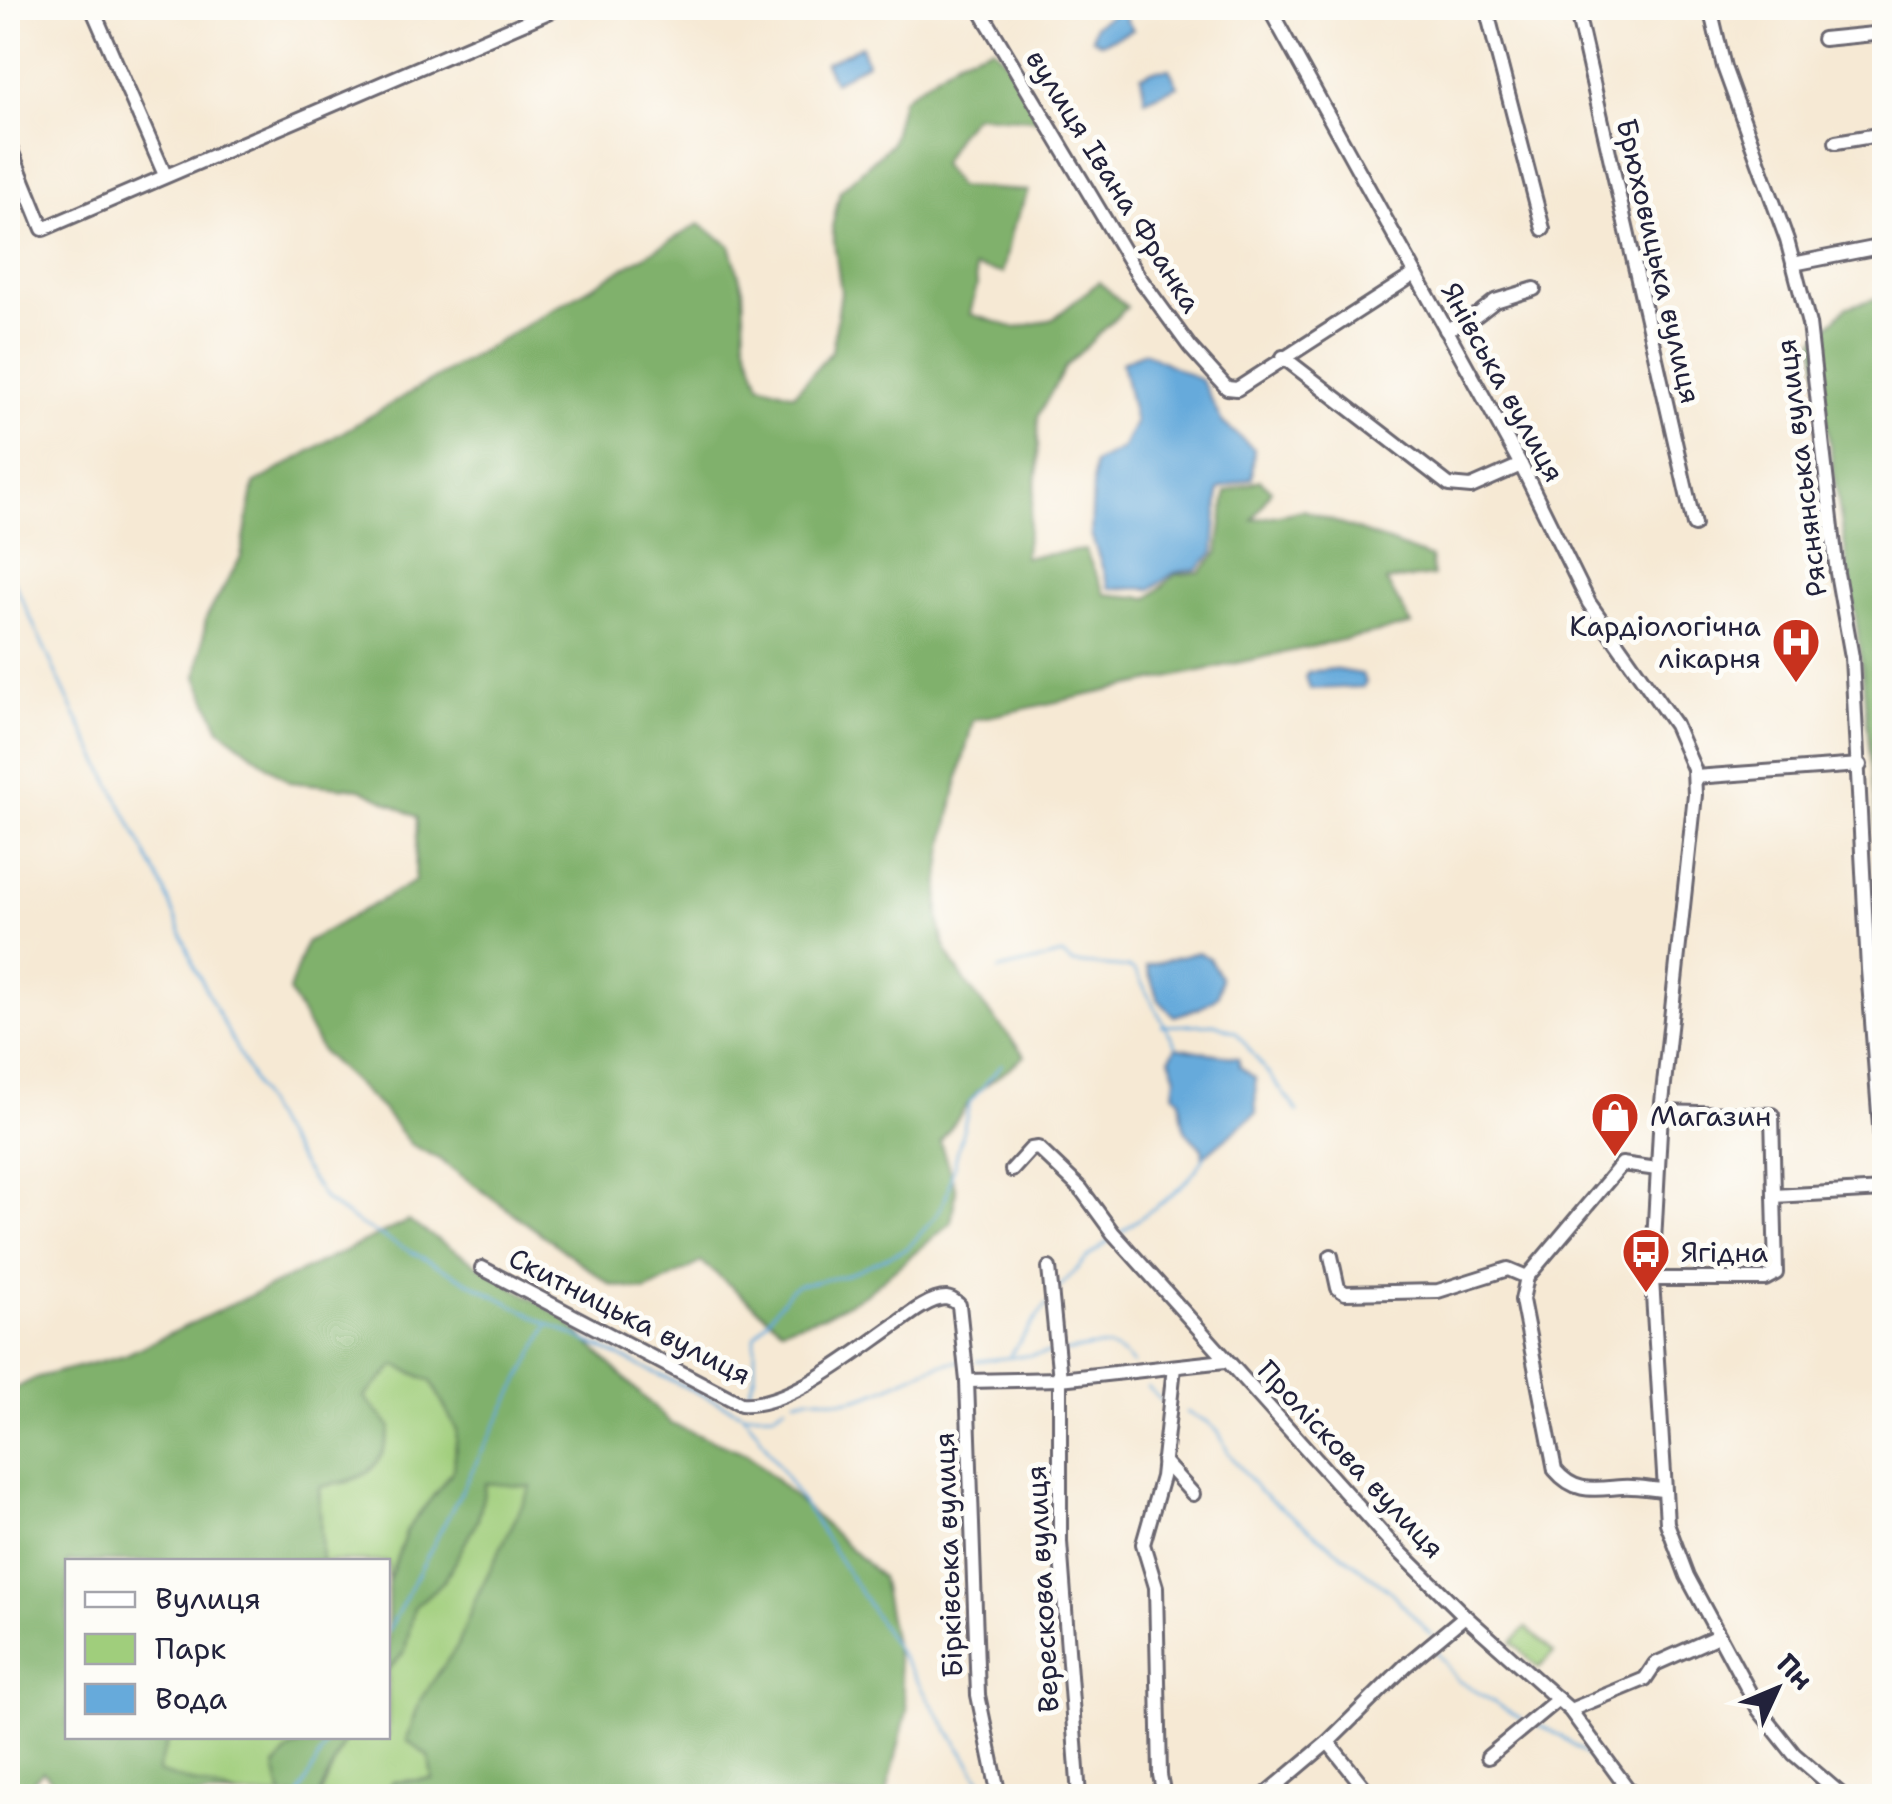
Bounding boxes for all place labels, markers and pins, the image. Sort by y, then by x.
place label: Кардіологічна лікарня [1569,607,1761,677]
hospital icon: Кардіологічна лікарня [1770,616,1822,684]
shop icon: Магазин [1589,1090,1641,1158]
place label: Магазин [1650,1097,1772,1135]
bus stop icon: Ягідна [1620,1226,1672,1294]
place label: Ягідна [1681,1233,1768,1271]

